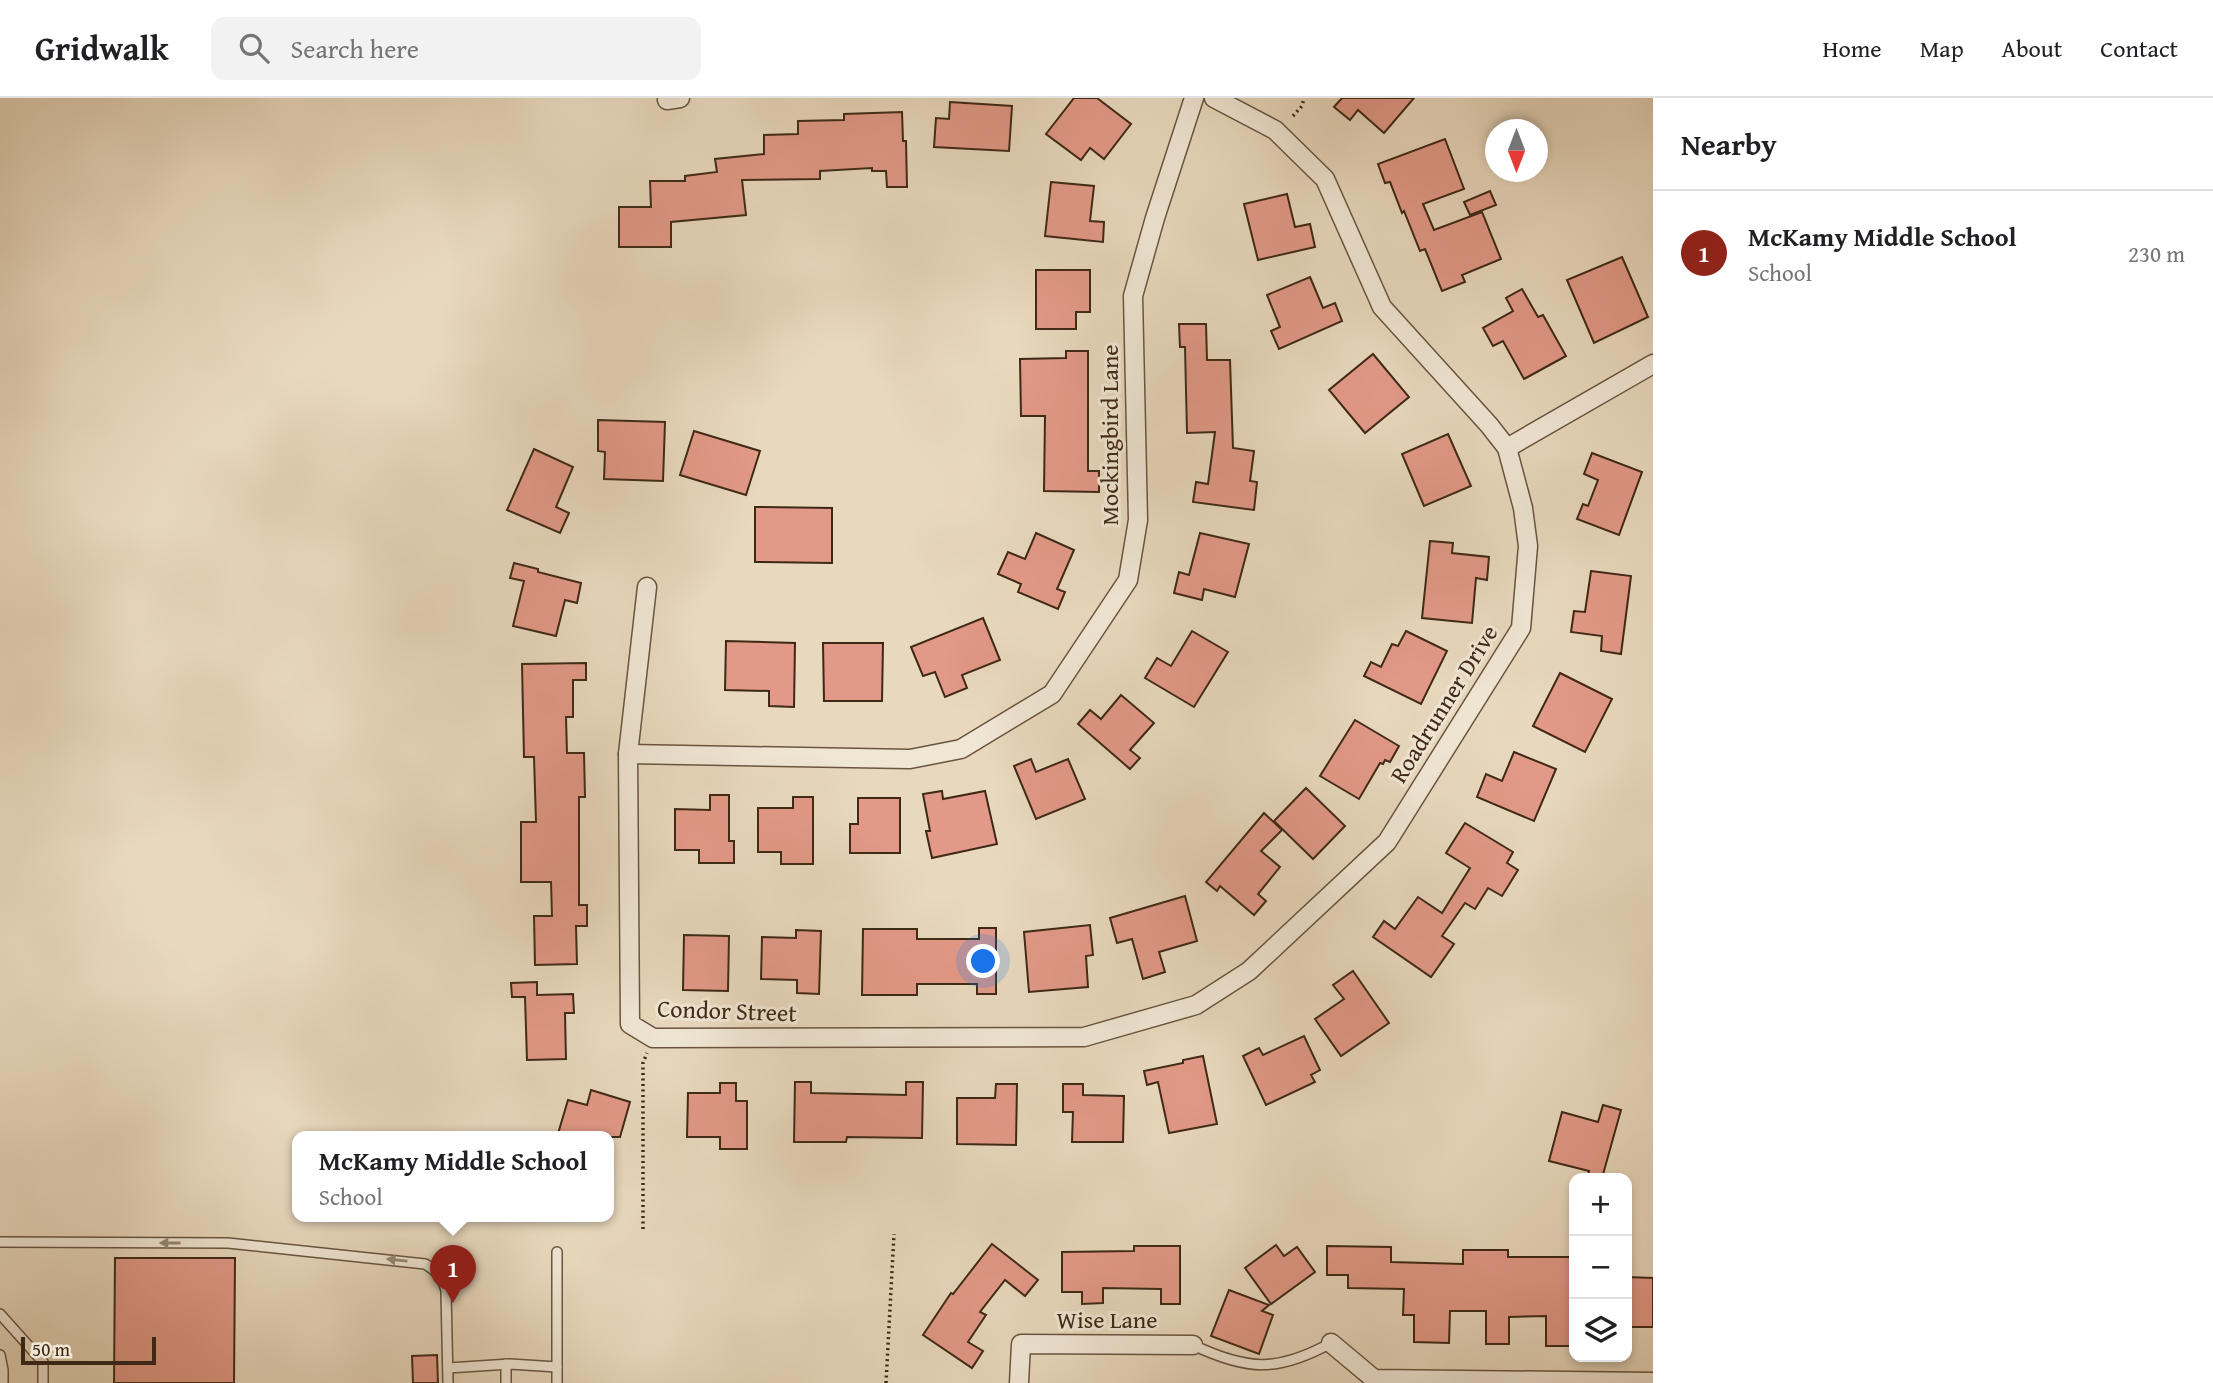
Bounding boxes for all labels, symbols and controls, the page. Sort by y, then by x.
search box [211,17,701,80]
text: Gridwalk [35,24,169,72]
icon: search [235,29,273,67]
text: Search here [291,29,419,68]
text: Home [1823,31,1882,66]
text: Map [1920,31,1964,66]
text: About [2002,31,2062,66]
text: Contact [2100,31,2178,66]
north arrow [1485,119,1548,182]
text: Nearby [1681,122,1777,166]
text: McKamy Middle School [1748,217,2017,256]
text: 1 [1698,237,1710,270]
text: 230 m [2128,237,2185,270]
text: School [1748,256,1812,289]
street label: Mockingbird Lane [1092,344,1127,526]
street label: Roadrunner Drive [1381,618,1506,789]
your location [966,944,1000,978]
street label: Condor Street [657,991,798,1030]
popup [292,1131,614,1222]
text: McKamy Middle School [319,1141,587,1180]
map controls [1569,1173,1632,1362]
button: + [1569,1173,1632,1236]
text: School [319,1180,383,1213]
button: − [1569,1236,1632,1299]
one-way arrow [159,1237,181,1249]
pin: 1 [430,1245,476,1303]
one-way arrow [386,1254,408,1265]
button: layers [1569,1299,1632,1362]
street label: Wise Lane [1057,1302,1158,1337]
scale bar [21,1334,156,1366]
text: 50 m [32,1335,70,1363]

